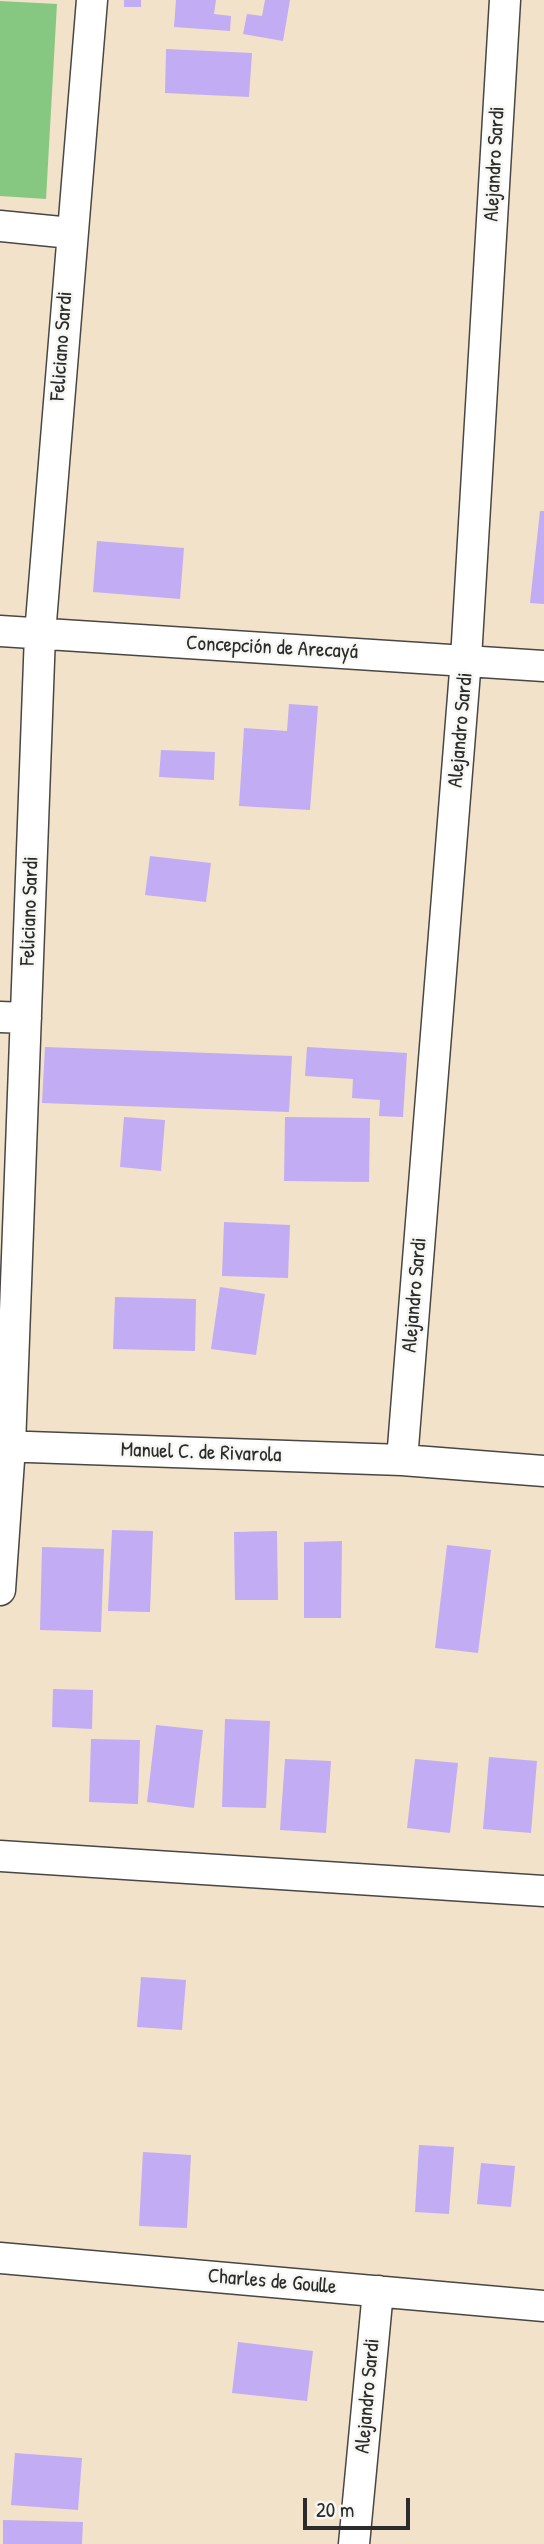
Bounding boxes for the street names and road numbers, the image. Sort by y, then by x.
street label: Alejandro Sardi [479,106,511,222]
street label: Feliciano Sardi [46,291,78,401]
street label: Concepción de Arecayá [185,631,359,665]
street label: Alejandro Sardi [443,671,479,789]
street label: Feliciano Sardi [16,856,44,966]
street label: Alejandro Sardi [397,1236,433,1354]
street label: Manuel C. de Rivarola [120,1438,282,1468]
street label: Charles de Goulle [207,2264,337,2300]
street label: Alejandro Sardi [350,2337,386,2455]

